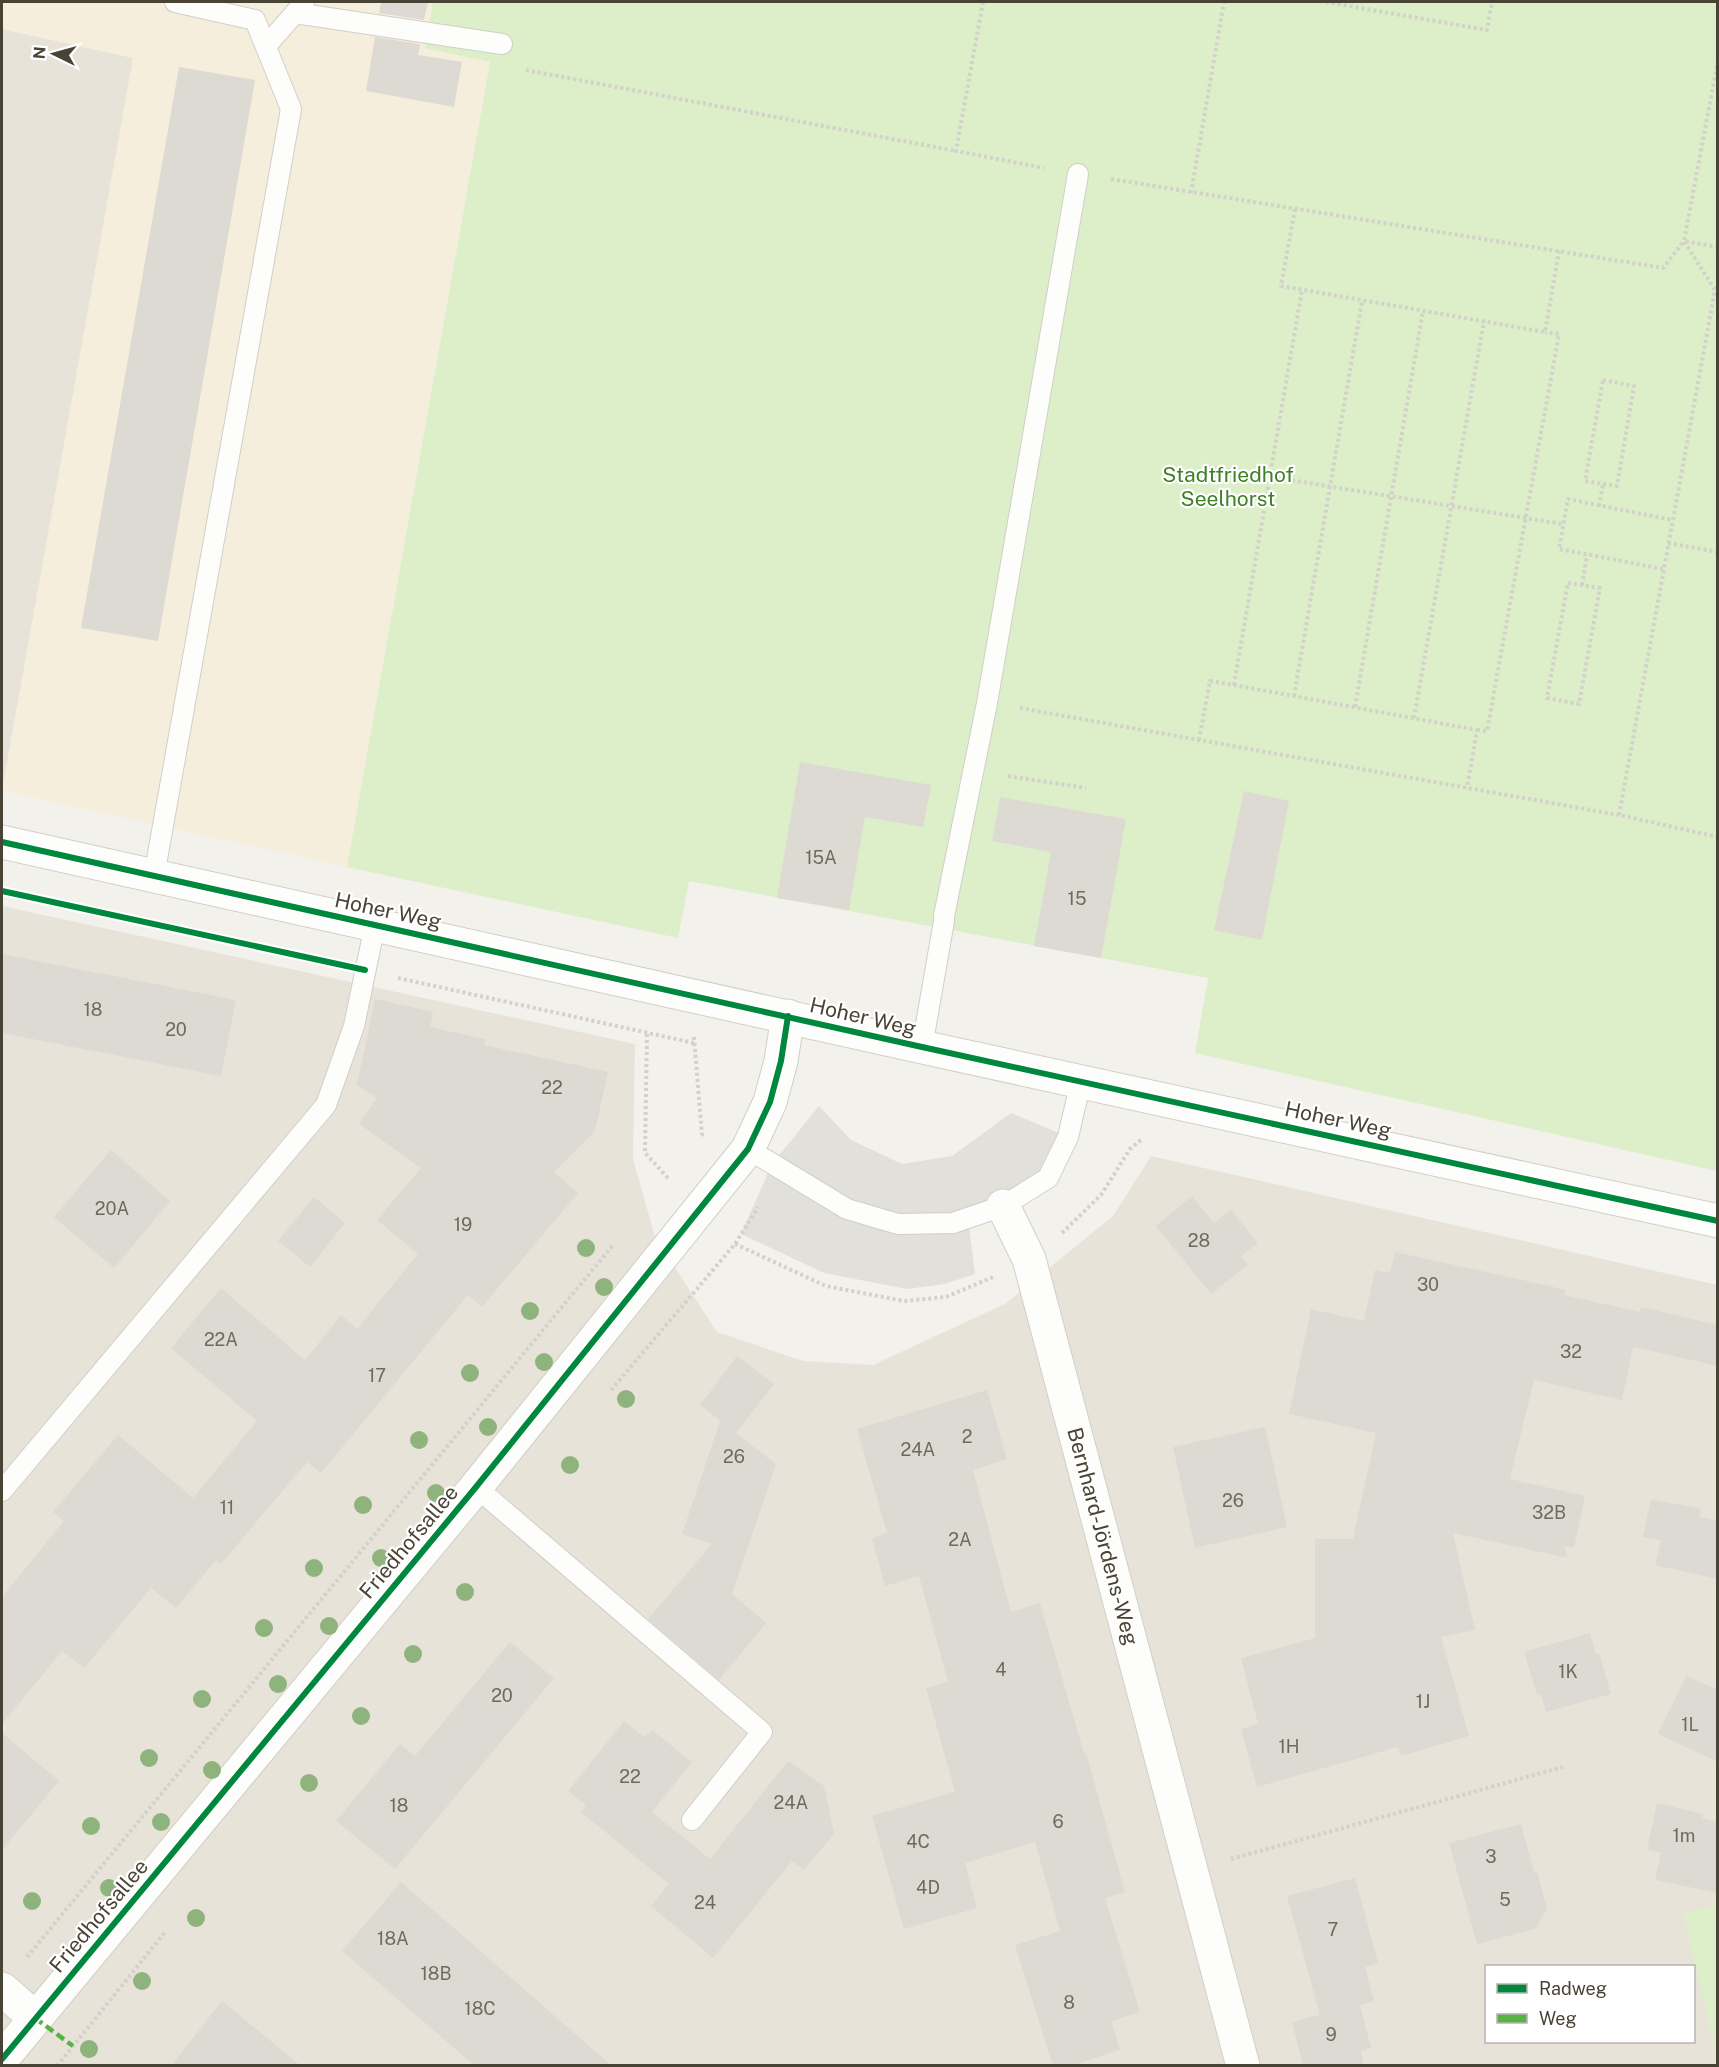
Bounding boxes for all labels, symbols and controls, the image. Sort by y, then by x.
north arrow [24,24,84,84]
text: N [30,46,50,60]
park label: Stadtfriedhof Seelhorst [1162,462,1294,511]
house number: 15A [805,847,837,868]
street label: Hoher Weg [332,887,444,934]
house number: 15 [1068,888,1086,909]
street label: Hoher Weg [807,992,919,1041]
house number: 18 [84,999,102,1020]
house number: 20 [165,1019,187,1040]
house number: 22 [541,1077,563,1098]
street label: Hoher Weg [1282,1096,1394,1143]
house number: 20A [95,1198,129,1219]
house number: 19 [454,1214,472,1235]
house number: 28 [1188,1230,1210,1251]
house number: 30 [1417,1274,1439,1295]
house number: 22A [204,1329,238,1350]
house number: 32 [1560,1341,1582,1362]
house number: 17 [368,1365,386,1386]
street label: Bernhard-Jördens-Weg [1062,1425,1144,1648]
house number: 2 [962,1426,972,1447]
house number: 24A [901,1439,936,1460]
house number: 26 [723,1446,745,1467]
street label: Friedhofsallee [354,1480,463,1603]
house number: 26 [1222,1490,1244,1511]
house number: 11 [220,1497,234,1518]
house number: 32B [1532,1502,1566,1523]
house number: 2A [948,1529,972,1550]
house number: 4 [995,1659,1007,1680]
house number: 1K [1558,1661,1578,1682]
house number: 20 [491,1685,513,1706]
house number: 1J [1416,1691,1430,1712]
house number: 1L [1681,1714,1699,1735]
house number: 1H [1278,1736,1300,1757]
house number: 22 [619,1766,641,1787]
house number: 24A [774,1792,809,1813]
house number: 18 [390,1795,408,1816]
house number: 6 [1052,1811,1064,1832]
house number: 1m [1673,1825,1695,1846]
house number: 4C [906,1831,930,1852]
house number: 3 [1485,1846,1497,1867]
street label: Friedhofsallee [44,1854,153,1977]
house number: 4D [916,1877,940,1898]
house number: 5 [1499,1889,1511,1910]
house number: 24 [694,1892,716,1913]
house number: 7 [1328,1919,1338,1940]
house number: 18A [377,1928,409,1949]
house number: 18B [420,1963,452,1984]
legend [1485,1965,1695,2043]
text: Radweg [1539,1978,1607,1999]
house number: 8 [1063,1992,1075,2013]
house number: 18C [464,1998,496,2019]
text: Weg [1539,2008,1577,2029]
house number: 9 [1325,2024,1337,2045]

